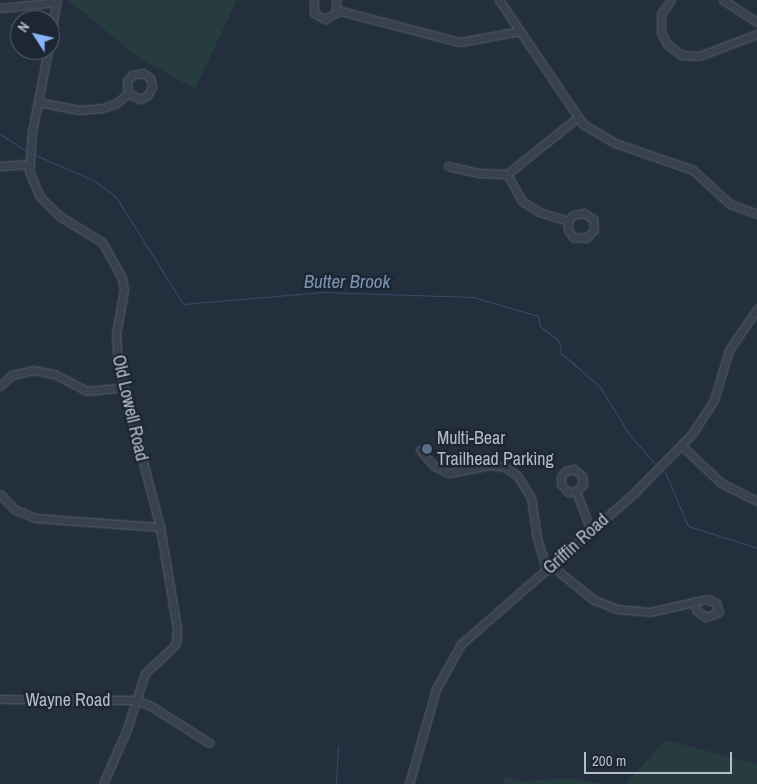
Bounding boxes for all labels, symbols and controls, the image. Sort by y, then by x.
north arrow [10,10,60,60]
text: N [14,18,33,36]
water label: Butter Brook [304,271,390,293]
street label: Old Lowell Road [107,353,153,463]
place label: Multi-Bear Trailhead Parking [437,428,554,470]
marker: Multi-Bear Trailhead Parking [421,443,433,455]
street label: Griffin Road [539,509,613,579]
street label: Wayne Road [26,689,110,711]
scale bar [587,742,734,774]
text: 200 m [592,750,626,771]

